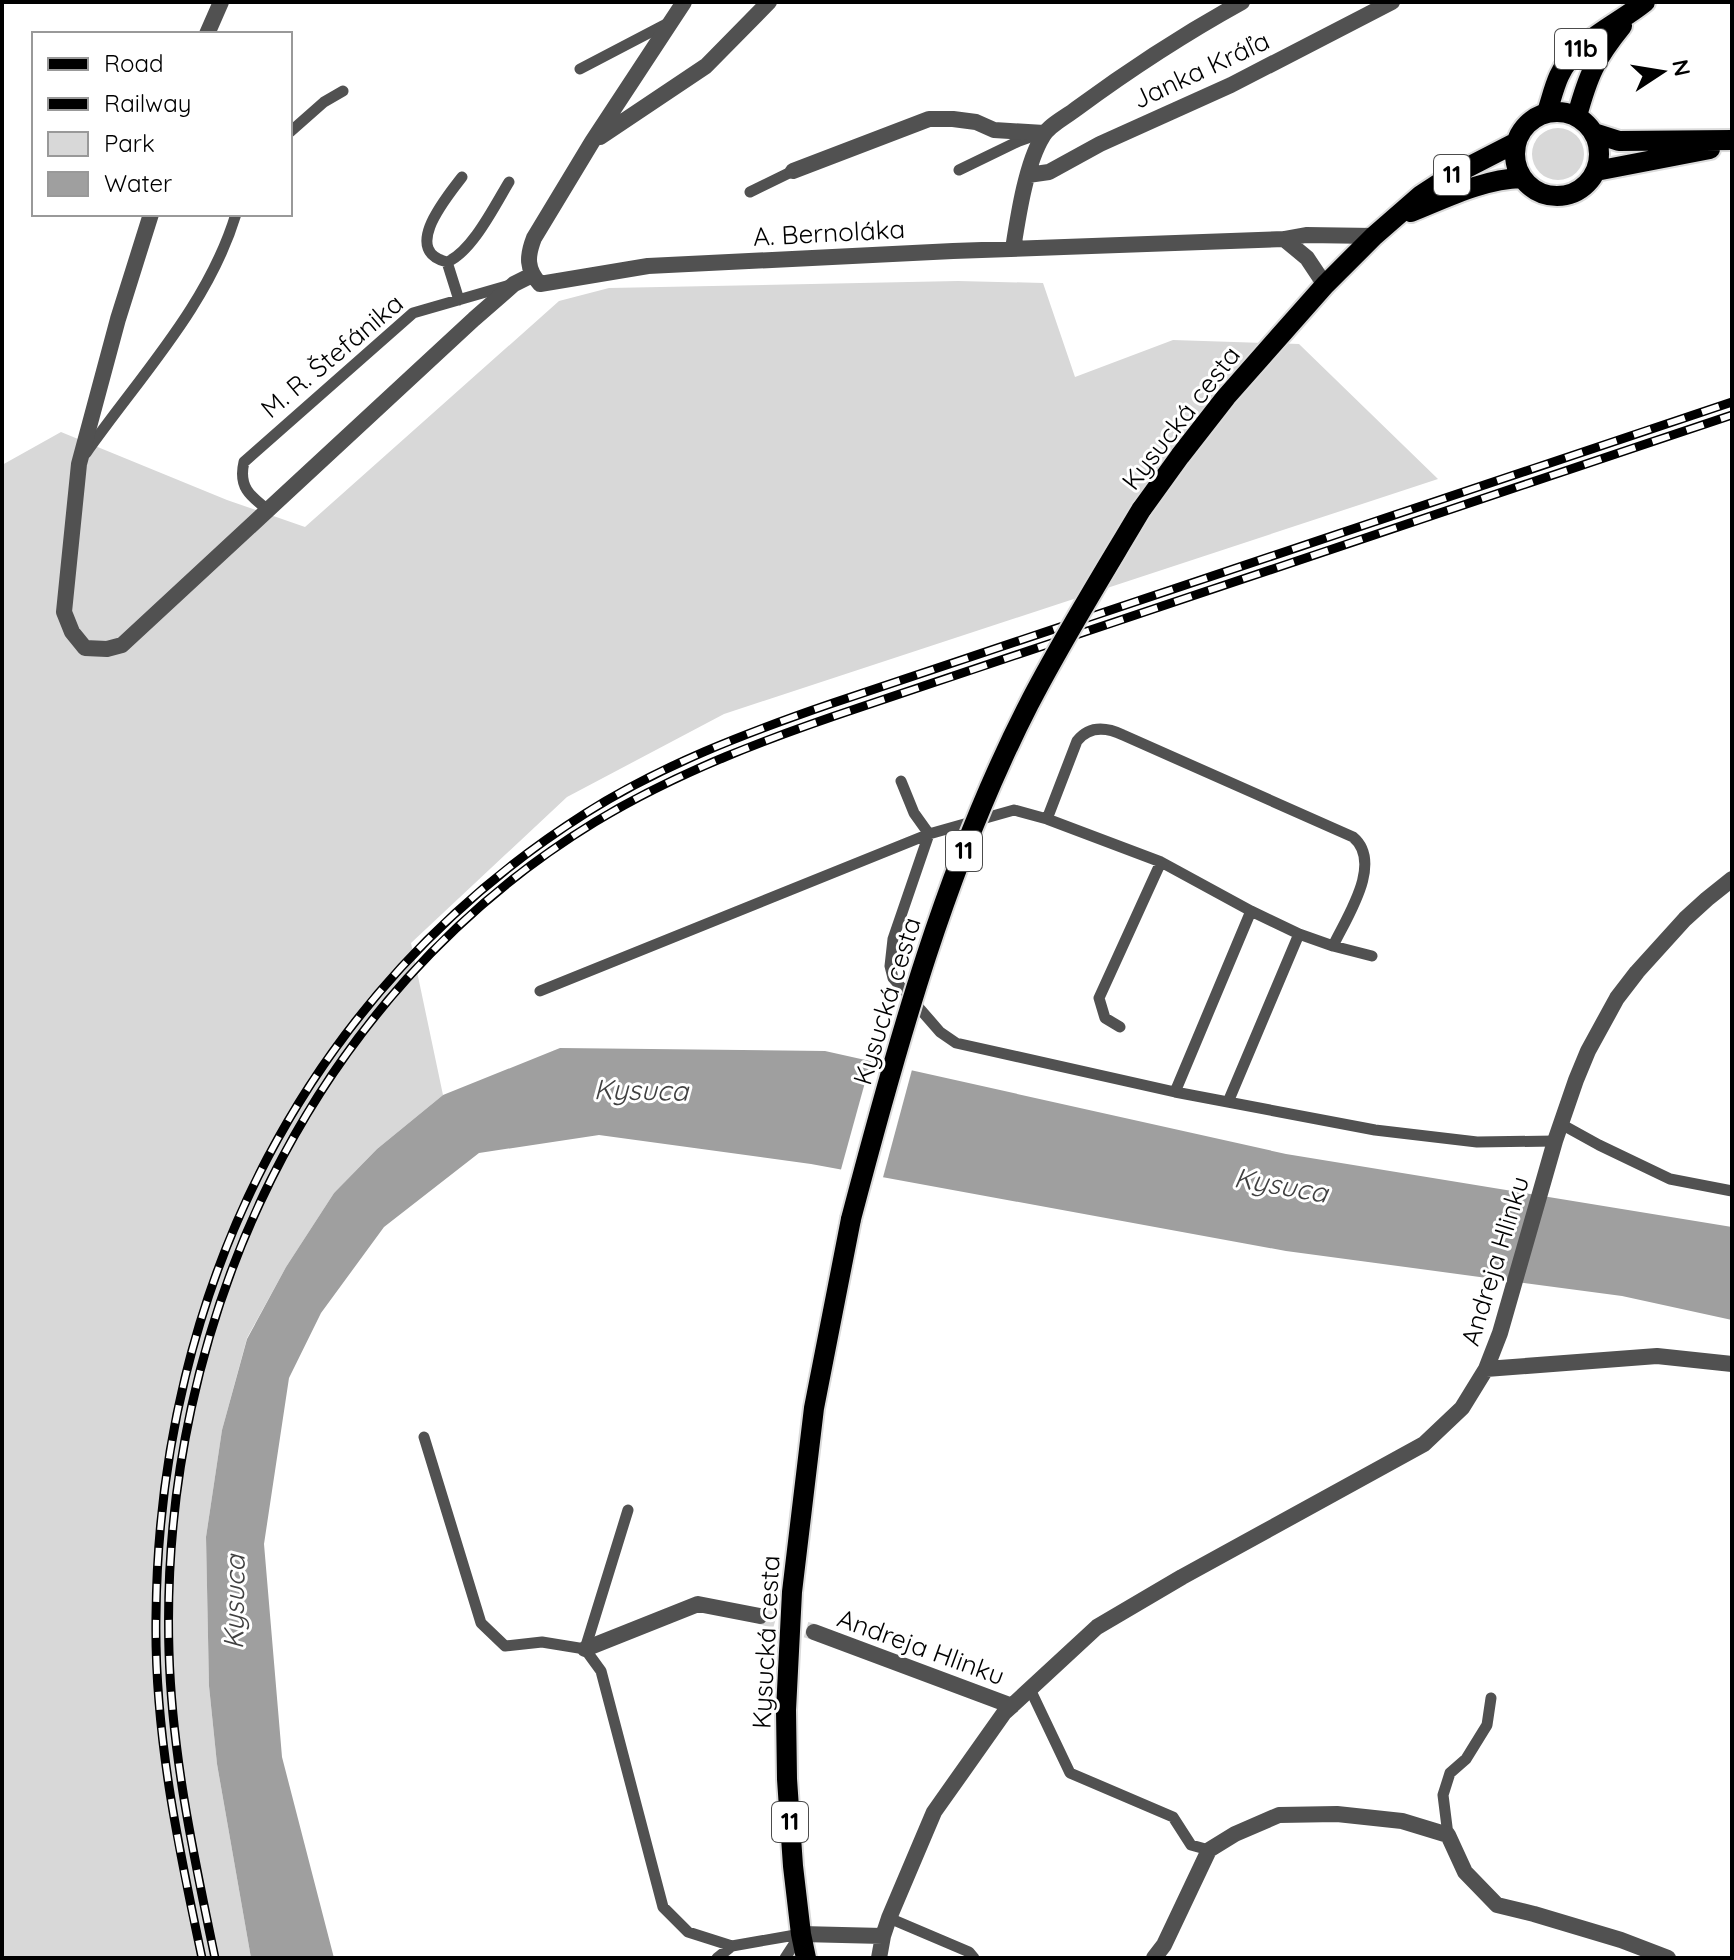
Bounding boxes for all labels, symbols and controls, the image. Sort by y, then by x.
street label: Janka Kráľa [1127,23,1274,116]
road number: 11b [1555,29,1607,69]
legend [32,32,292,216]
north arrow [1622,32,1702,112]
text: Road [104,48,164,78]
text: N [1666,57,1697,79]
text: Railway [104,88,191,118]
text: Park [104,128,155,158]
road number: 11 [1434,155,1470,195]
text: Water [104,168,172,198]
street label: A. Bernoláka [752,212,906,253]
street label: M. R. Štefánika [254,286,410,425]
street label: Kysucká cesta [1114,339,1247,496]
road number: 11 [946,831,982,871]
street label: Kysucká cesta [845,913,928,1089]
water label: Kysuca [593,1071,691,1108]
water label: Kysuca [1232,1159,1333,1210]
street label: Andreja Hlinku [1453,1172,1536,1350]
water label: Kysuca [215,1552,252,1650]
street label: Kysucká cesta [744,1554,787,1730]
street label: Andreja Hlinku [833,1601,1009,1692]
road number: 11 [772,1802,808,1842]

